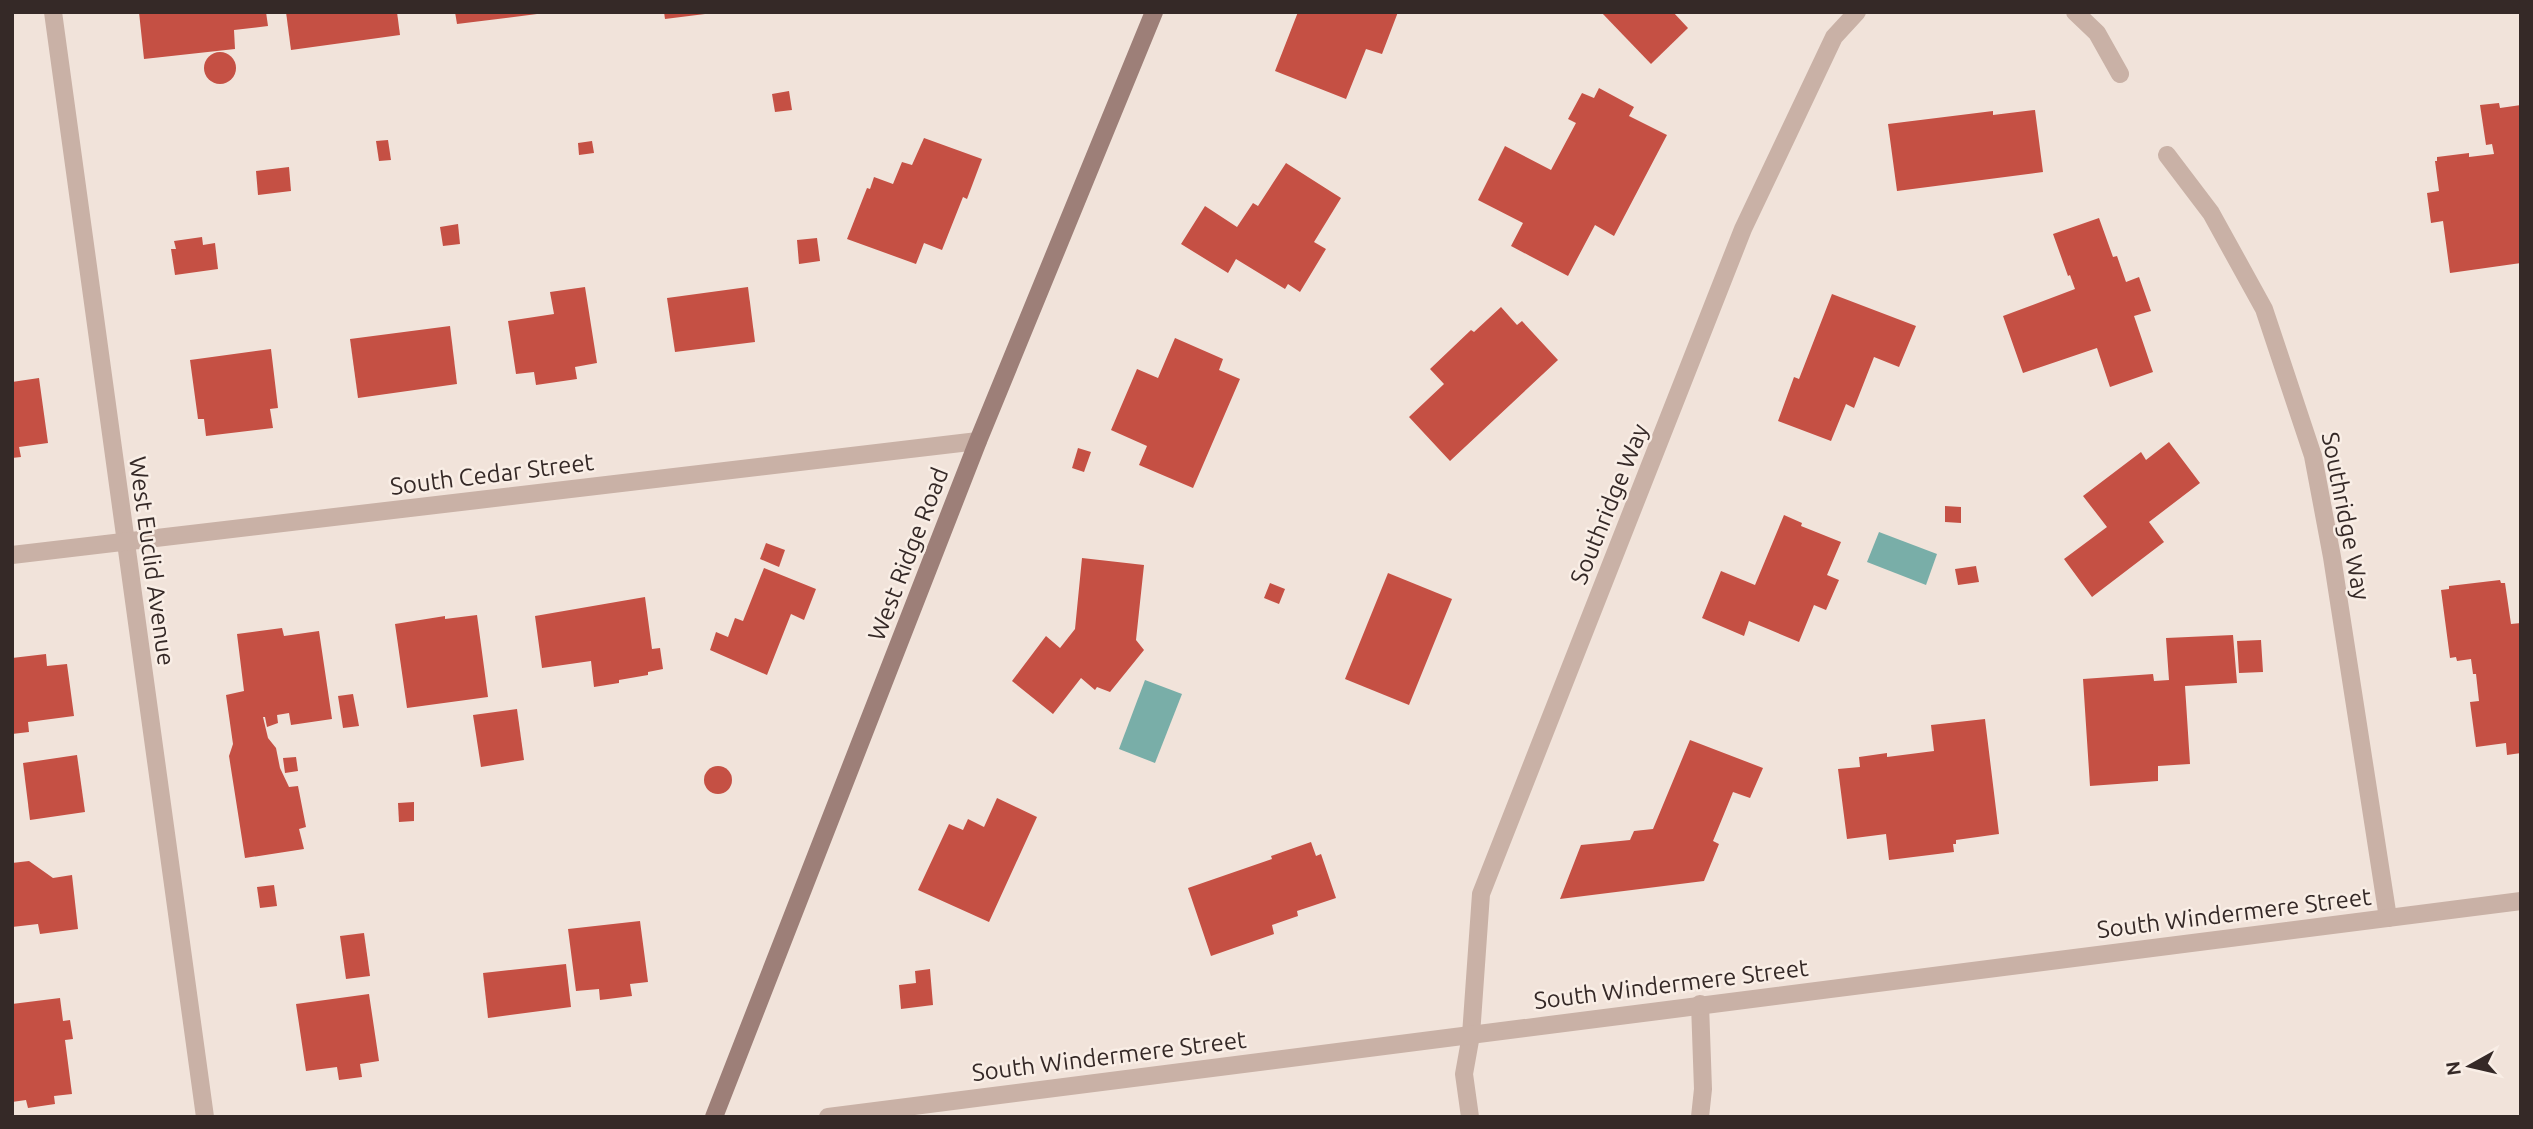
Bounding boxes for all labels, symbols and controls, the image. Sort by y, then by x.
street label: Southridge Way [1565,419,1654,588]
street label: Southridge Way [2316,430,2376,603]
street label: South Cedar Street [389,448,596,500]
street label: West Euclid Avenue [124,455,180,667]
street label: West Ridge Road [863,464,953,644]
street label: South Windermere Street [2095,883,2373,943]
street label: South Windermere Street [1532,954,1810,1014]
street label: South Windermere Street [970,1026,1248,1086]
north arrow [2435,1031,2505,1101]
text: N [2441,1060,2465,1077]

